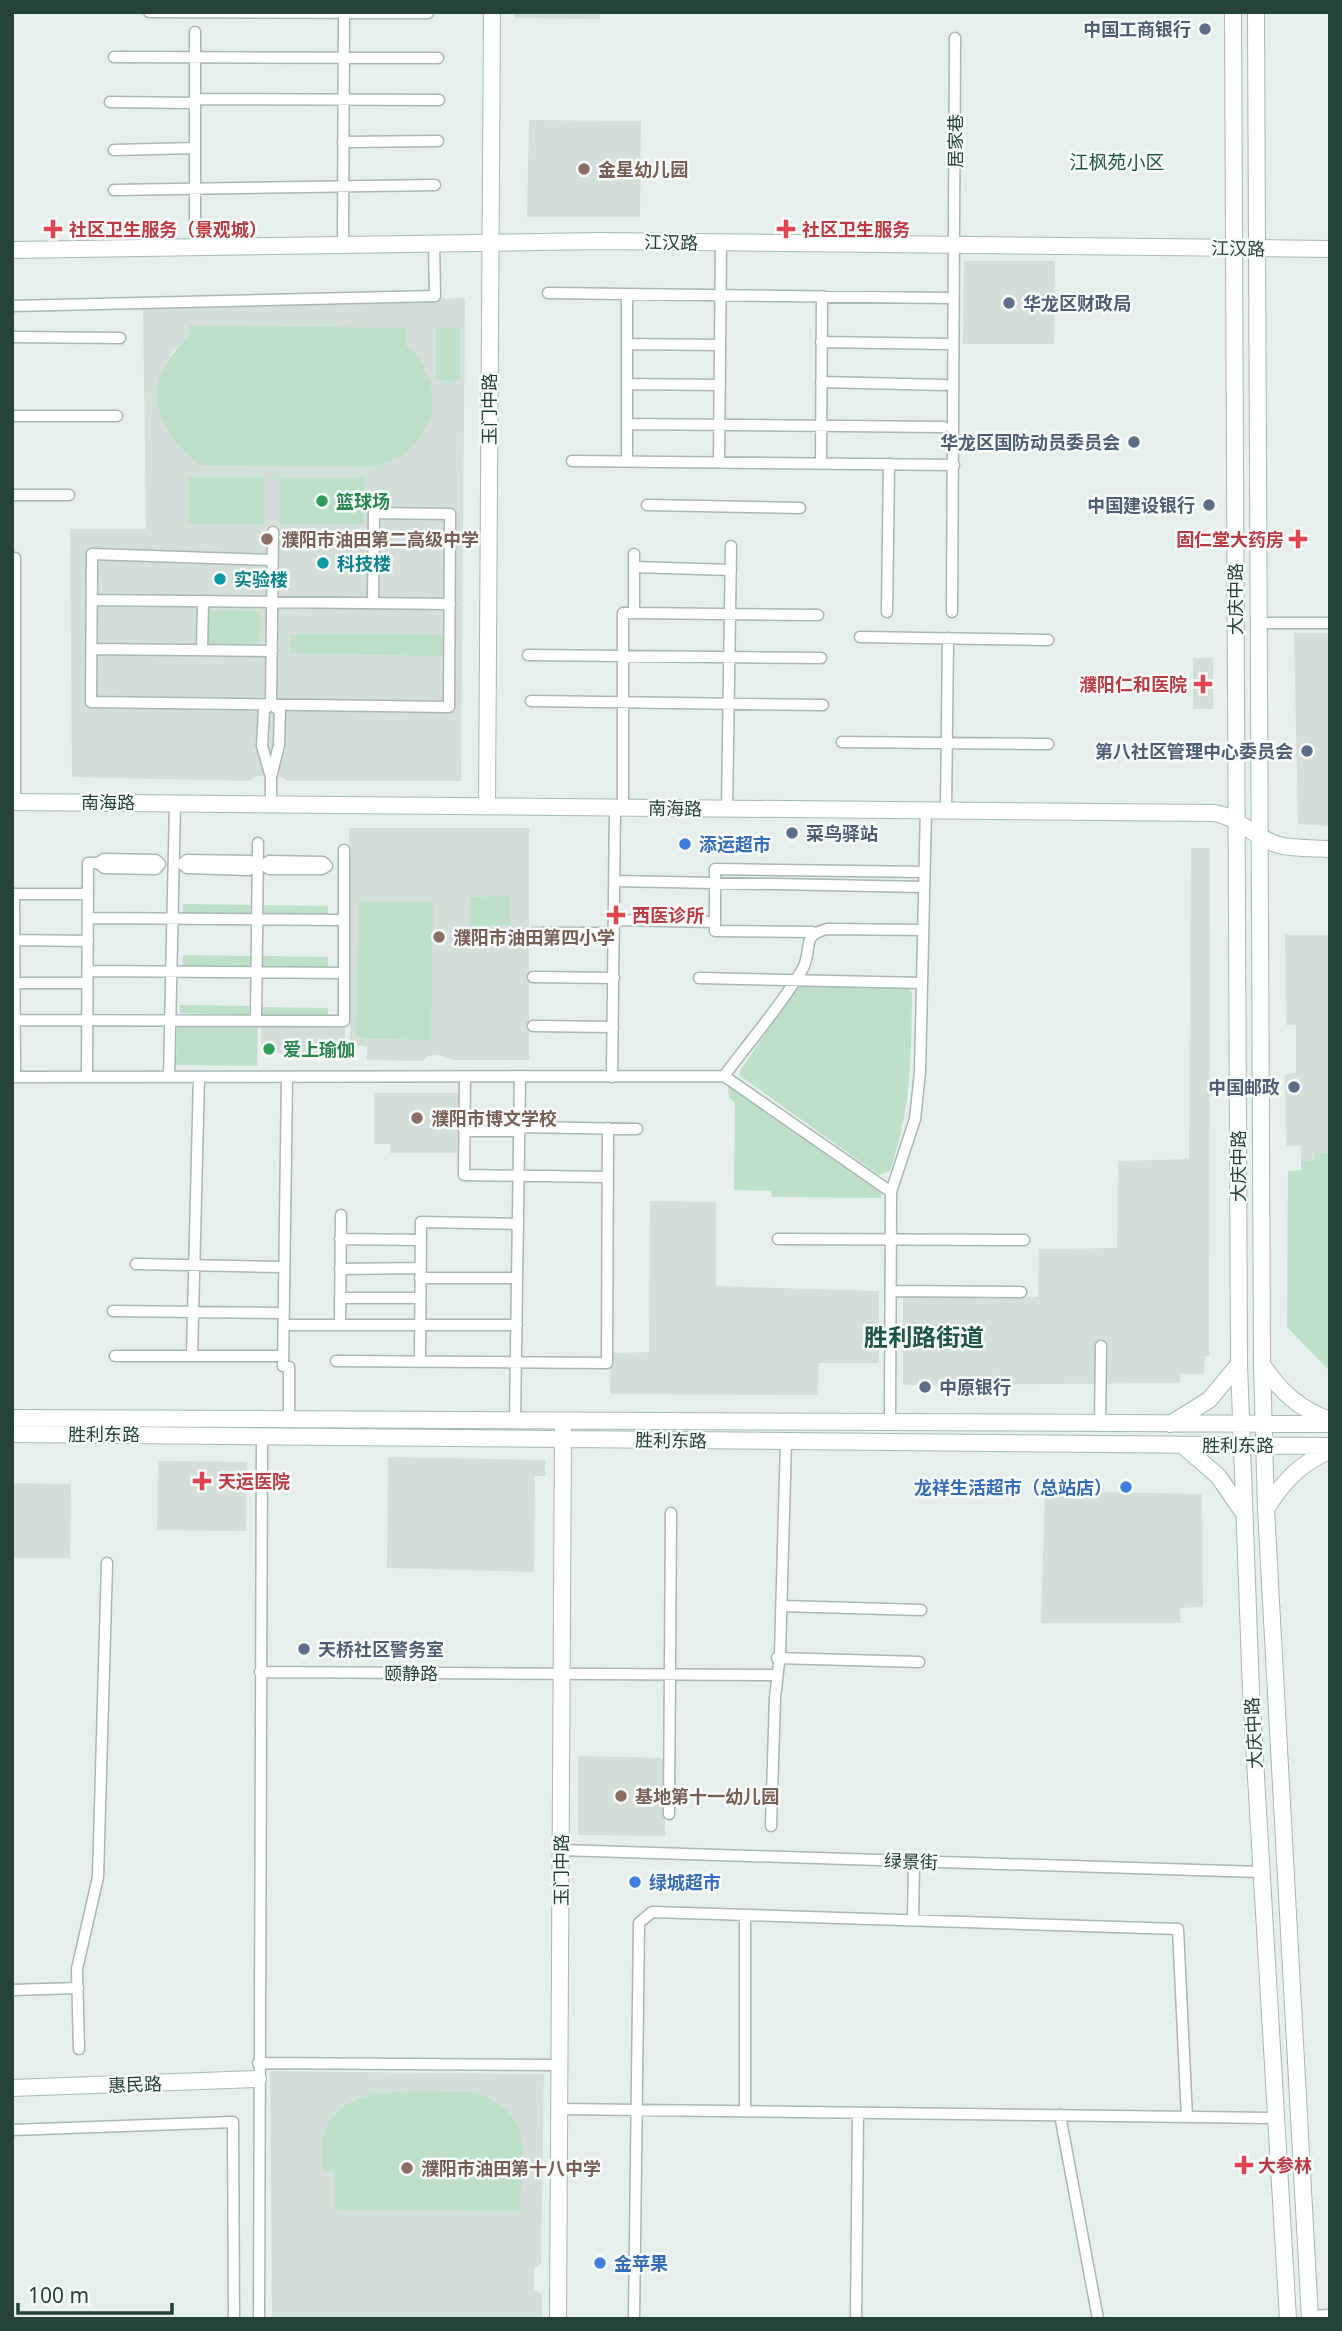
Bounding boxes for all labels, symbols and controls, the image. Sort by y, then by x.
place label: 中国工商银行 [1083,17,1191,41]
marker: 中国工商银行 [1197,21,1213,37]
street label: 居家巷 [943,114,967,168]
district label: 江枫苑小区 [1069,149,1165,175]
place label: 金星幼儿园 [598,157,688,181]
marker: 金星幼儿园 [576,161,592,177]
place label: 社区卫生服务（景观城） [69,217,267,241]
place label: 社区卫生服务 [802,217,910,241]
marker: 社区卫生服务（景观城） [43,219,63,239]
marker: 社区卫生服务 [776,219,796,239]
street label: 江汉路 [644,230,698,254]
street label: 江汉路 [1211,236,1265,260]
place label: 华龙区财政局 [1023,291,1131,315]
marker: 华龙区财政局 [1001,295,1017,311]
street label: 玉门中路 [477,373,501,445]
place label: 华龙区国防动员委员会 [940,430,1120,454]
marker: 华龙区国防动员委员会 [1126,434,1142,450]
place label: 篮球场 [336,489,390,513]
marker: 篮球场 [314,493,330,509]
place label: 中国建设银行 [1087,493,1195,517]
marker: 中国建设银行 [1201,497,1217,513]
place label: 濮阳市油田第二高级中学 [281,527,479,551]
place label: 固仁堂大药房 [1176,527,1284,551]
marker: 濮阳市油田第二高级中学 [259,531,275,547]
marker: 固仁堂大药房 [1290,531,1306,547]
place label: 科技楼 [337,551,391,575]
marker: 科技楼 [315,555,331,571]
street label: 大庆中路 [1223,563,1247,635]
place label: 实验楼 [234,567,288,591]
marker: 实验楼 [212,571,228,587]
place label: 濮阳仁和医院 [1079,672,1187,696]
marker: 濮阳仁和医院 [1193,674,1213,694]
place label: 第八社区管理中心委员会 [1095,739,1293,763]
marker: 第八社区管理中心委员会 [1299,743,1315,759]
street label: 南海路 [81,790,135,814]
street label: 南海路 [648,796,702,820]
place label: 菜鸟驿站 [806,821,878,845]
marker: 菜鸟驿站 [784,825,800,841]
place label: 添运超市 [699,832,771,856]
marker: 添运超市 [677,836,693,852]
place label: 西医诊所 [632,903,704,927]
marker: 西医诊所 [606,905,626,925]
place label: 濮阳市油田第四小学 [453,925,615,949]
marker: 濮阳市油田第四小学 [431,929,447,945]
place label: 爱上瑜伽 [283,1037,355,1061]
marker: 爱上瑜伽 [261,1041,277,1057]
place label: 中国邮政 [1208,1075,1280,1099]
marker: 中国邮政 [1286,1079,1302,1095]
place label: 濮阳市博文学校 [431,1106,557,1130]
marker: 濮阳市博文学校 [409,1110,425,1126]
street label: 大庆中路 [1226,1130,1250,1202]
district label: 胜利路街道 [864,1320,984,1353]
place label: 中原银行 [939,1375,1011,1399]
marker: 中原银行 [917,1379,933,1395]
street label: 胜利东路 [68,1422,140,1446]
street label: 胜利东路 [635,1427,707,1453]
street label: 胜利东路 [1202,1433,1274,1457]
place label: 天运医院 [218,1469,290,1493]
marker: 天运医院 [192,1471,212,1491]
place label: 龙祥生活超市（总站店） [914,1475,1112,1499]
marker: 龙祥生活超市（总站店） [1118,1479,1134,1495]
place label: 天桥社区警务室 [318,1637,444,1661]
marker: 天桥社区警务室 [296,1641,312,1657]
street label: 颐静路 [384,1661,438,1685]
street label: 大庆中路 [1239,1696,1267,1770]
place label: 基地第十一幼儿园 [635,1784,779,1808]
marker: 基地第十一幼儿园 [613,1788,629,1804]
street label: 玉门中路 [549,1834,573,1906]
street label: 绿景街 [884,1848,938,1874]
place label: 绿城超市 [649,1870,721,1894]
marker: 绿城超市 [627,1874,643,1890]
street label: 惠民路 [108,2071,162,2097]
place label: 大参林 [1258,2153,1312,2177]
place label: 濮阳市油田第十八中学 [421,2156,601,2180]
marker: 大参林 [1236,2157,1252,2173]
marker: 濮阳市油田第十八中学 [399,2160,415,2176]
place label: 金苹果 [614,2251,668,2275]
marker: 金苹果 [592,2255,608,2271]
scale bar [18,2272,172,2316]
text: 100 m [28,2281,89,2309]

